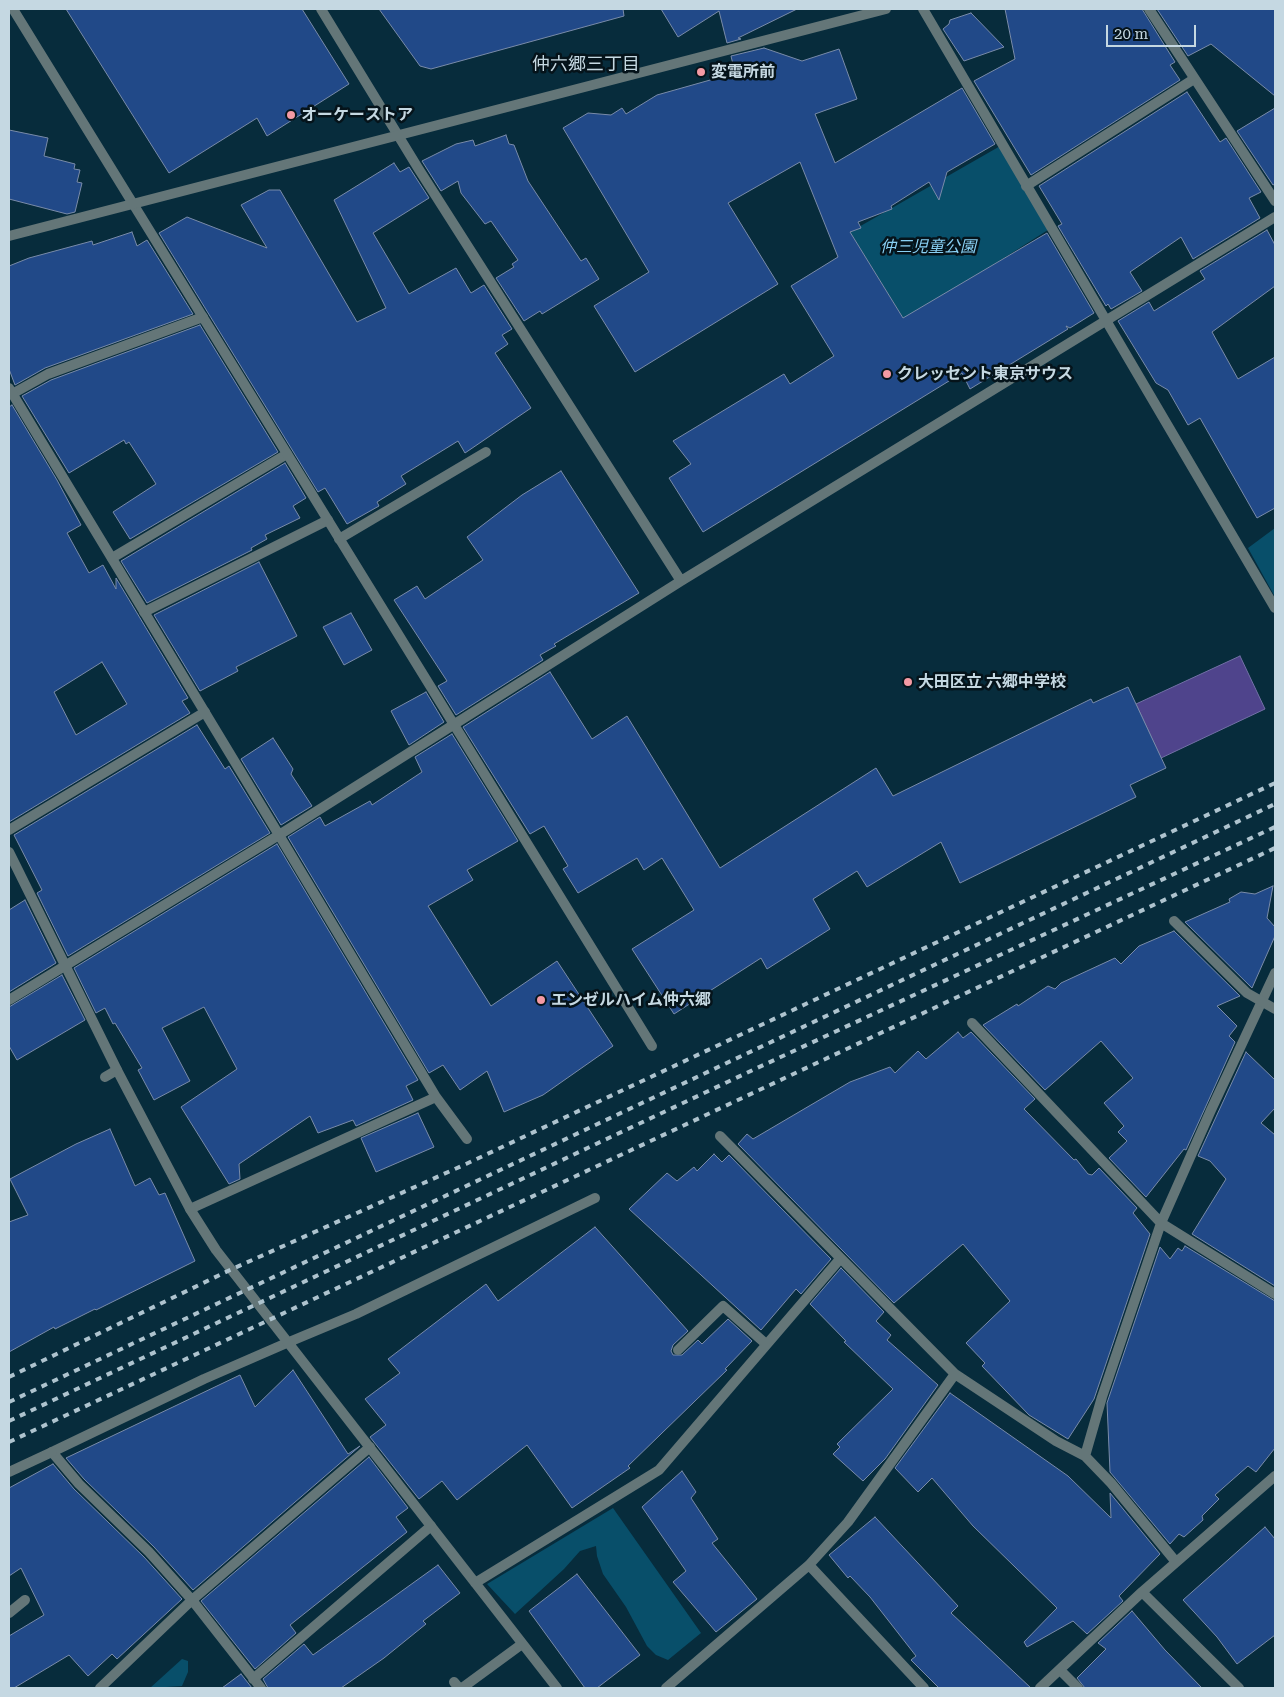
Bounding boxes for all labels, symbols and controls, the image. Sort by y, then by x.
scale bar [1109,15,1199,47]
text: 20 m [1114,25,1148,43]
district label: 仲六郷三丁目 [532,54,640,76]
place label: 変電所前 [711,62,775,82]
marker: 変電所前 [695,66,707,78]
place label: オーケーストア [301,105,413,125]
marker: オーケーストア [285,109,297,121]
park label: 仲三児童公園 [880,237,976,257]
place label: クレッセント東京サウス [897,364,1073,384]
marker: クレッセント東京サウス [881,368,893,380]
place label: 大田区立 六郷中学校 [918,672,1066,692]
marker: 大田区立 六郷中学校 [902,676,914,688]
place label: エンゼルハイム仲六郷 [551,990,711,1010]
marker: エンゼルハイム仲六郷 [535,994,547,1006]

